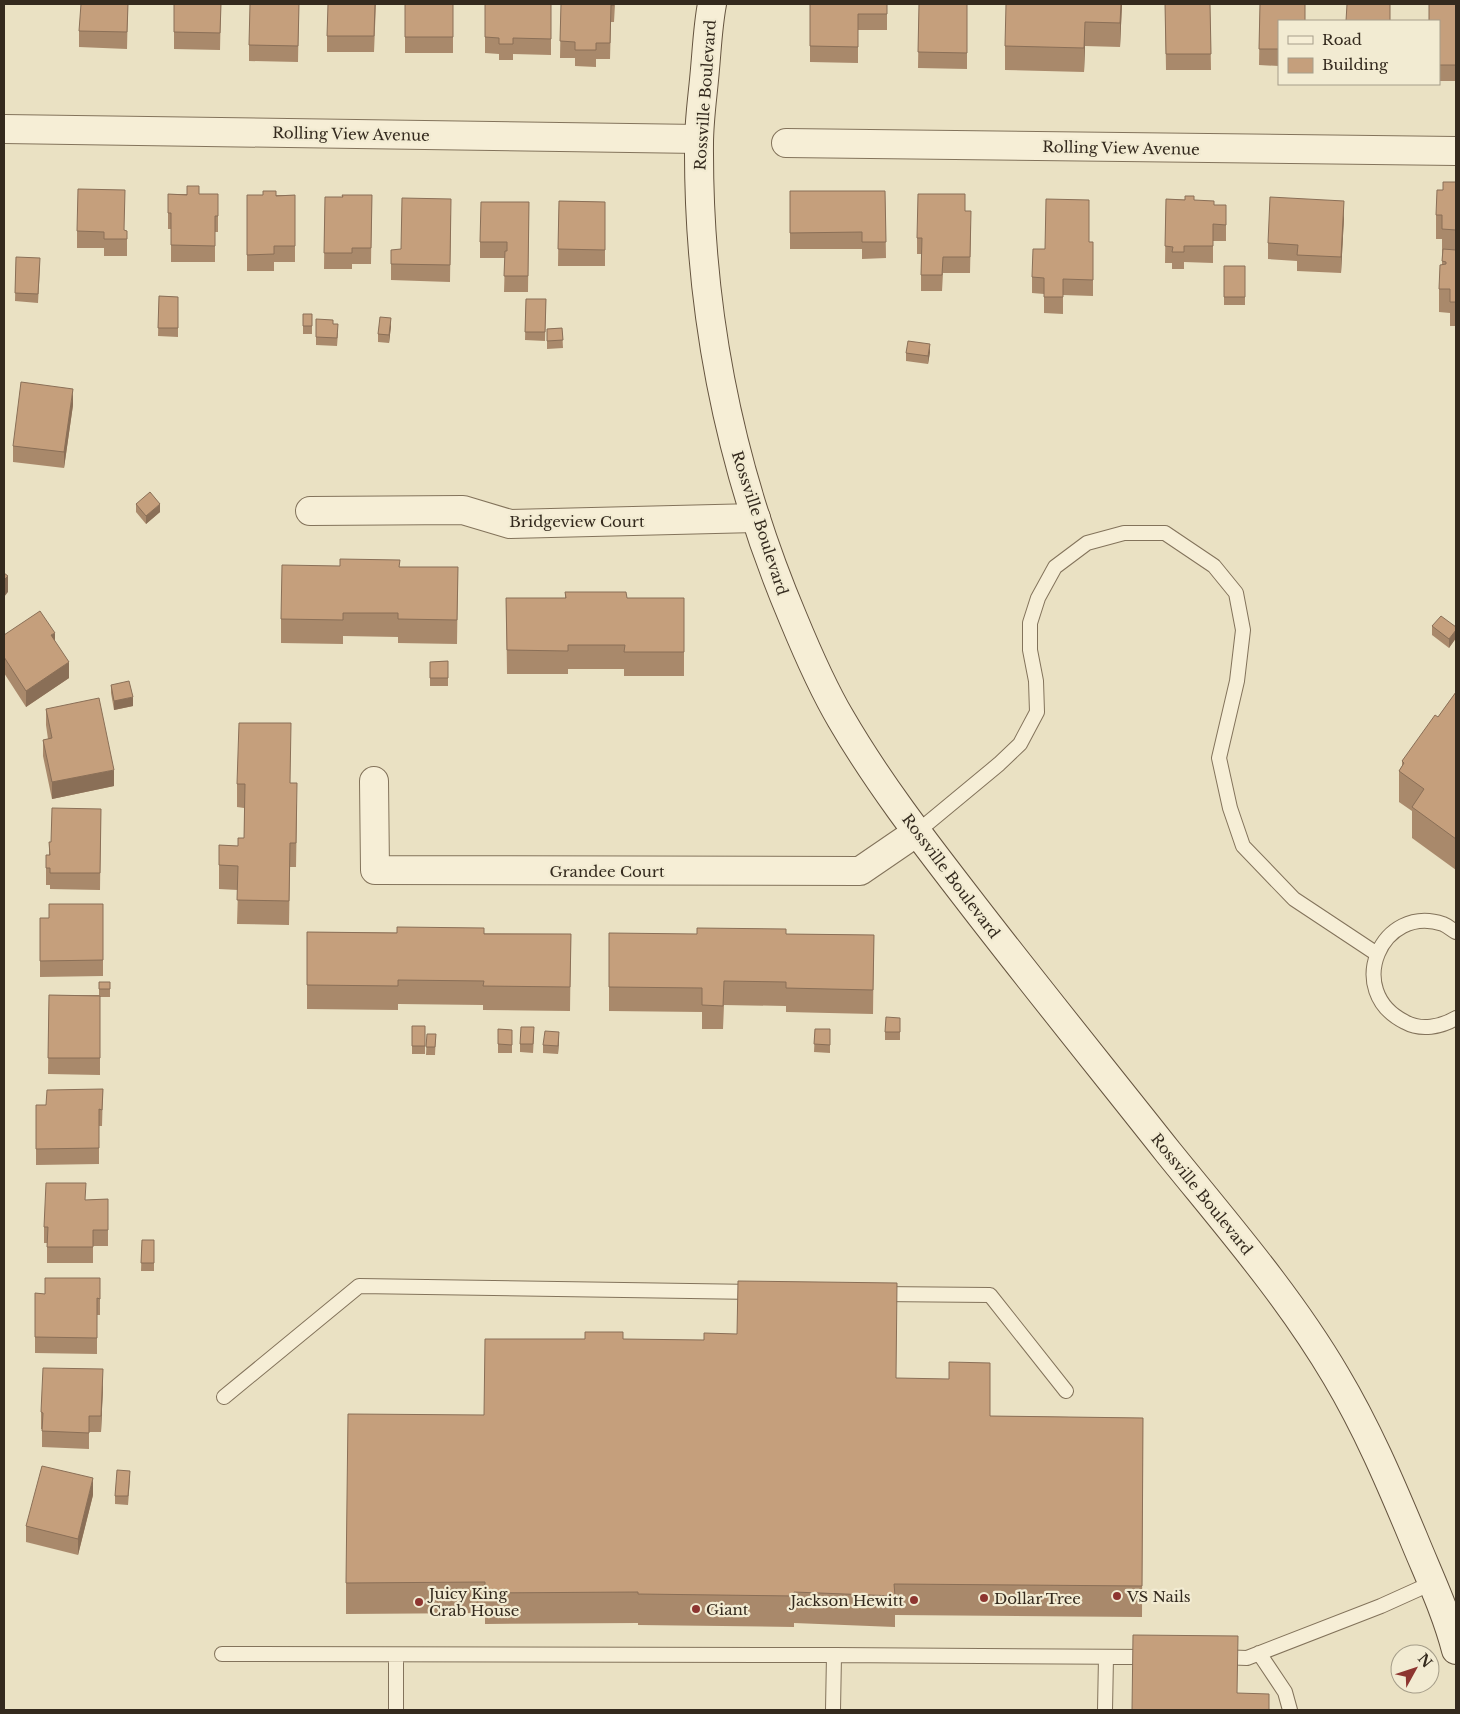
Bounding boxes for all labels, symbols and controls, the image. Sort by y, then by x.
street label: Rossville Boulevard [690,19,720,171]
legend [1278,20,1440,85]
text: Road [1322,30,1362,49]
text: Building [1322,55,1389,74]
street label: Rolling View Avenue [272,123,430,145]
street label: Rolling View Avenue [1042,137,1200,159]
street label: Rossville Boulevard [728,448,792,598]
street label: Bridgeview Court [509,512,645,531]
street label: Rossville Boulevard [898,810,1004,942]
street label: Grandee Court [549,862,665,881]
street label: Rossville Boulevard [1147,1129,1257,1259]
place label: Juicy King Crab House [427,1584,519,1620]
place label: VS Nails [1126,1587,1191,1606]
place label: Dollar Tree [994,1589,1081,1608]
marker: VS Nails [1111,1590,1123,1602]
place label: Jackson Hewitt [789,1591,904,1610]
marker: Dollar Tree [978,1592,990,1604]
marker: Jackson Hewitt [908,1594,920,1606]
marker: Juicy King Crab House [413,1596,425,1608]
place label: Giant [706,1600,749,1619]
marker: Giant [690,1603,702,1615]
north arrow [1390,1644,1440,1694]
text: N [1414,1650,1436,1671]

